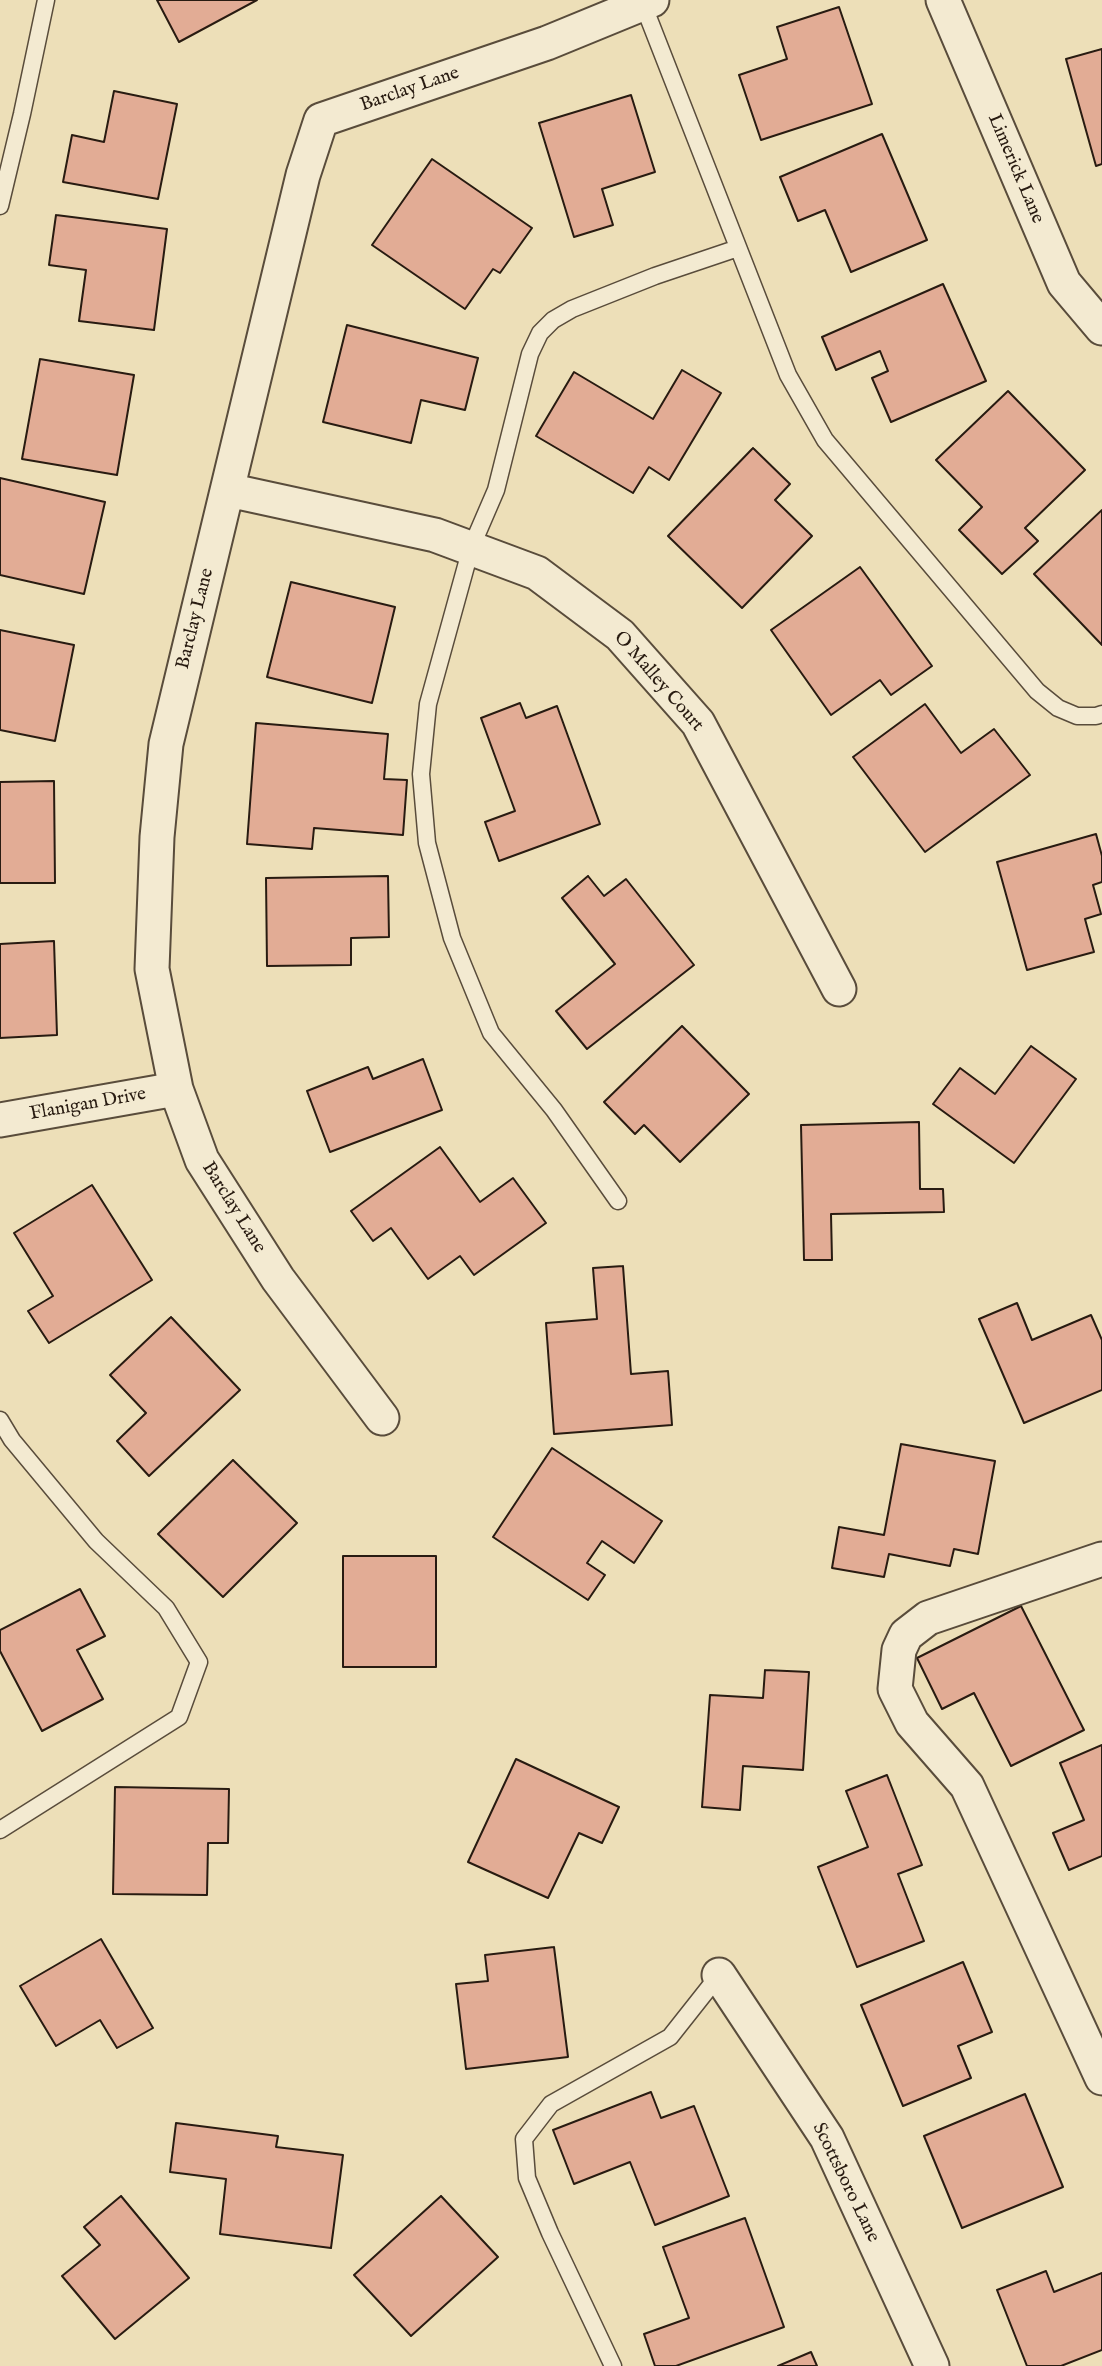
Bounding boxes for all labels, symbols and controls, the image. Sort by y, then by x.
street label: Barclay Lane [357,62,463,118]
street label: Limerick Lane [982,111,1048,227]
street label: Barclay Lane [172,566,220,672]
street label: O Malley Court [608,627,708,737]
street label: Flanigan Drive [28,1084,148,1126]
street label: Barclay Lane [196,1158,270,1258]
street label: Scottsboro Lane [806,2120,884,2246]

